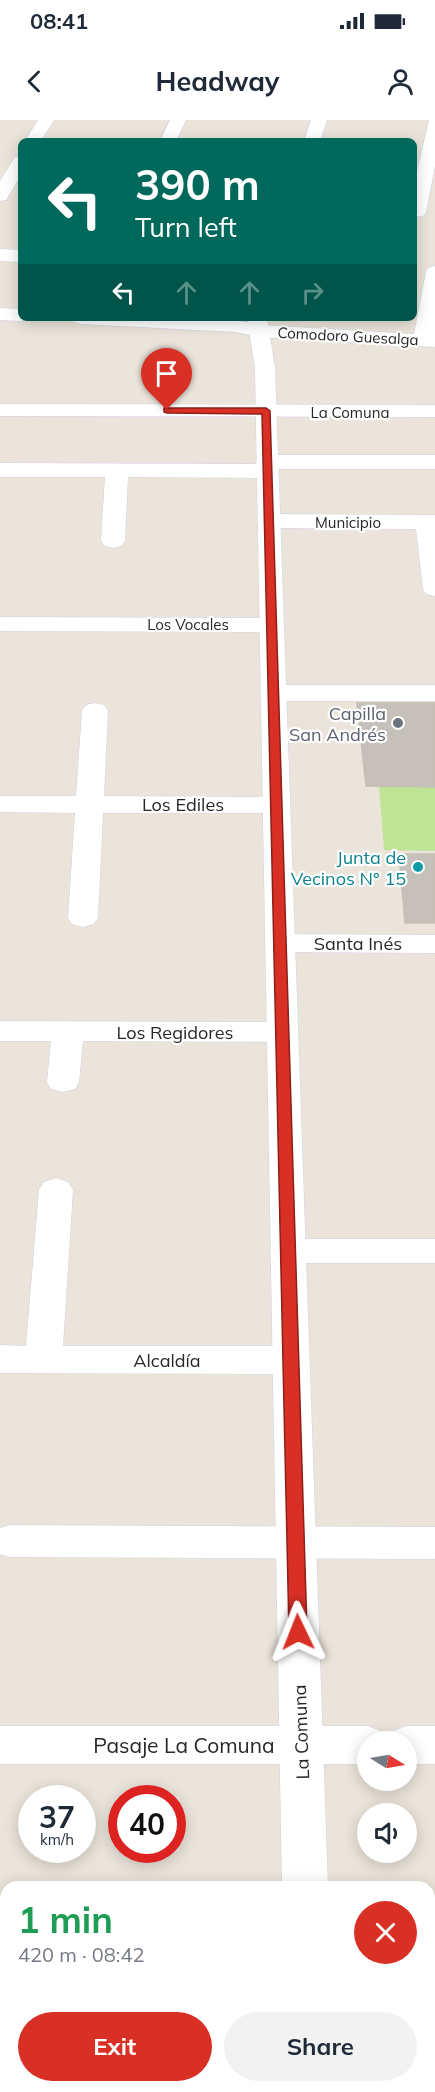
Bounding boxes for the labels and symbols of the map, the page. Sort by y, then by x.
street label: Comodoro Guesalga [277,323,419,349]
pin [141,348,192,410]
street label: La Comuna [310,403,390,422]
street label: Municipio [315,513,381,532]
street label: Los Vocales [147,615,229,634]
place label: Capilla San Andrés [289,702,386,746]
marker: Capilla San Andrés [391,716,405,730]
street label: Los Ediles [142,793,224,816]
place label: Junta de Vecinos N° 15 [291,846,406,890]
marker: Junta de Vecinos N° 15 [411,860,425,874]
street label: Santa Inés [314,932,402,955]
street label: Los Regidores [116,1021,234,1044]
street label: Alcaldía [133,1349,201,1372]
position arrow [266,1600,330,1664]
street label: La Comuna [288,1684,314,1780]
north arrow [357,1731,417,1791]
street label: Pasaje La Comuna [93,1732,275,1758]
speed limit sign: 40 [108,1785,186,1863]

